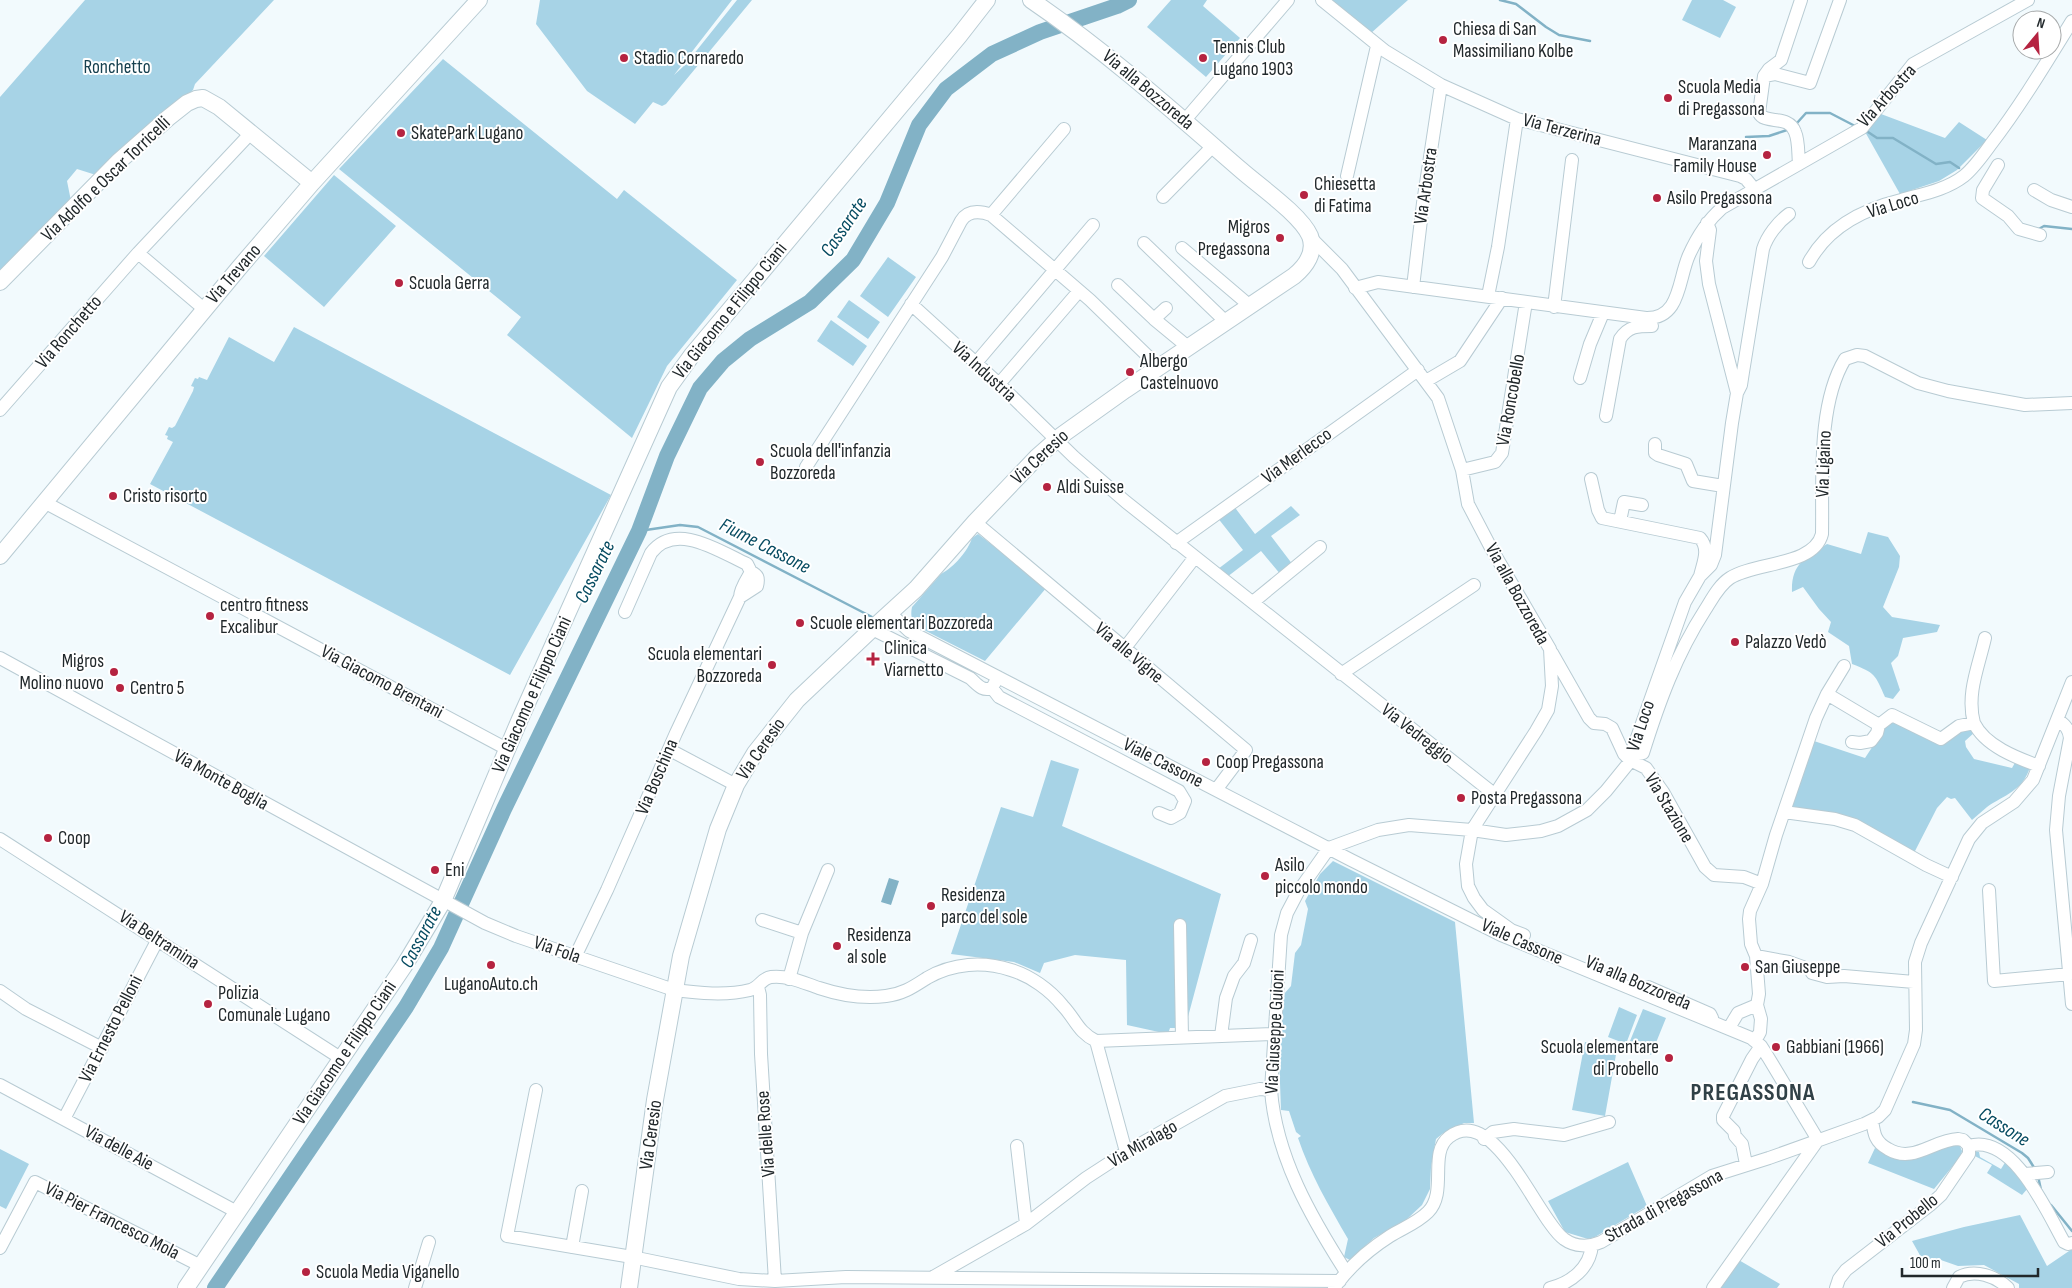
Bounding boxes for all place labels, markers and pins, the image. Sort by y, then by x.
place label: Chiesa di San Massimiliano Kolbe [1453,18,1573,63]
marker: Chiesa di San Massimiliano Kolbe [1437,34,1449,46]
place label: Tennis Club Lugano 1903 [1213,36,1293,81]
place label: Stadio Cornaredo [634,47,744,70]
marker: Stadio Cornaredo [618,52,630,64]
marker: Tennis Club Lugano 1903 [1197,52,1209,64]
place label: Scuola Media di Pregassona [1678,76,1765,121]
marker: Scuola Media di Pregassona [1662,92,1674,104]
place label: SkatePark Lugano [411,122,523,145]
marker: SkatePark Lugano [395,127,407,139]
place label: Maranzana Family House [1673,133,1757,178]
marker: Maranzana Family House [1761,149,1773,161]
place label: Chiesetta di Fatima [1314,173,1376,218]
place label: Asilo Pregassona [1666,187,1772,210]
marker: Chiesetta di Fatima [1298,189,1310,201]
marker: Asilo Pregassona [1651,192,1663,204]
place label: Migros Pregassona [1198,216,1270,261]
marker: Migros Pregassona [1274,232,1286,244]
place label: Scuola Gerra [409,272,490,295]
marker: Scuola Gerra [393,277,405,289]
place label: Albergo Castelnuovo [1139,350,1219,395]
marker: Albergo Castelnuovo [1124,366,1136,378]
place label: Scuola dell'infanzia Bozzoreda [770,440,891,485]
marker: Scuola dell'infanzia Bozzoreda [754,456,766,468]
place label: Aldi Suisse [1056,476,1124,499]
marker: Aldi Suisse [1041,481,1053,493]
place label: Cristo risorto [123,485,207,508]
marker: Cristo risorto [107,490,119,502]
place label: centro fitness Excalibur [220,594,309,639]
marker: centro fitness Excalibur [204,610,216,622]
place label: Scuole elementari Bozzoreda [810,612,993,635]
marker: Scuole elementari Bozzoreda [794,617,806,629]
place label: Palazzo Vedò [1745,631,1827,654]
marker: Palazzo Vedò [1729,636,1741,648]
place label: Clinica Viarnetto [884,637,944,682]
place label: Scuola elementari Bozzoreda [648,643,762,688]
place label: Migros Molino nuovo [19,650,104,695]
marker: Clinica Viarnetto [866,652,880,666]
marker: Scuola elementari Bozzoreda [766,659,778,671]
marker: Migros Molino nuovo [108,666,120,678]
place label: Centro 5 [130,677,184,700]
marker: Centro 5 [114,682,126,694]
place label: Coop Pregassona [1216,751,1324,774]
marker: Coop Pregassona [1200,756,1212,768]
place label: Posta Pregassona [1471,787,1582,810]
marker: Posta Pregassona [1455,792,1467,804]
place label: Coop [58,827,91,850]
marker: Coop [42,832,54,844]
place label: Asilo piccolo mondo [1274,854,1368,899]
place label: Eni [445,859,465,882]
marker: Eni [429,864,441,876]
marker: Asilo piccolo mondo [1259,870,1271,882]
place label: Residenza parco del sole [941,884,1028,929]
marker: Residenza parco del sole [925,900,937,912]
place label: Residenza al sole [847,924,911,969]
marker: Residenza al sole [831,940,843,952]
place label: San Giuseppe [1755,956,1840,979]
marker: LuganoAuto.ch [485,959,497,971]
marker: San Giuseppe [1739,961,1751,973]
place label: LuganoAuto.ch [444,973,538,996]
place label: Polizia Comunale Lugano [218,982,330,1027]
marker: Polizia Comunale Lugano [202,998,214,1010]
place label: Scuola elementare di Probello [1541,1036,1659,1081]
place label: Gabbiani (1966) [1786,1036,1884,1059]
marker: Gabbiani (1966) [1770,1041,1782,1053]
marker: Scuola elementare di Probello [1663,1052,1675,1064]
place label: Scuola Media Viganello [316,1261,460,1284]
marker: Scuola Media Viganello [300,1266,312,1278]

